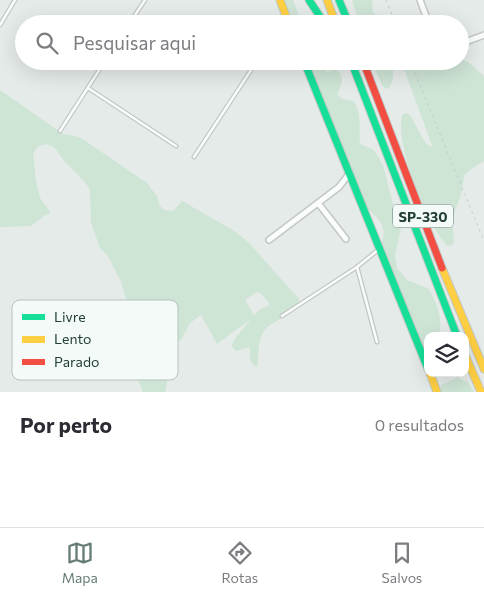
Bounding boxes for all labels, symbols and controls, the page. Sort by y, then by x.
search box [15,15,469,70]
icon: search [33,29,61,57]
text: Pesquisar aqui [73,31,196,54]
road number: SP-330 [393,205,453,228]
legend [12,300,178,380]
text: Livre [54,308,86,325]
text: Lento [54,330,91,347]
map controls [424,332,469,377]
button: layers [424,332,469,377]
text: Parado [54,353,99,370]
text: Por perto [20,412,112,437]
text: 0 resultados [375,415,464,434]
tab: Mapa [62,539,98,586]
tab: Rotas [221,539,258,586]
tab: Salvos [382,539,422,586]

